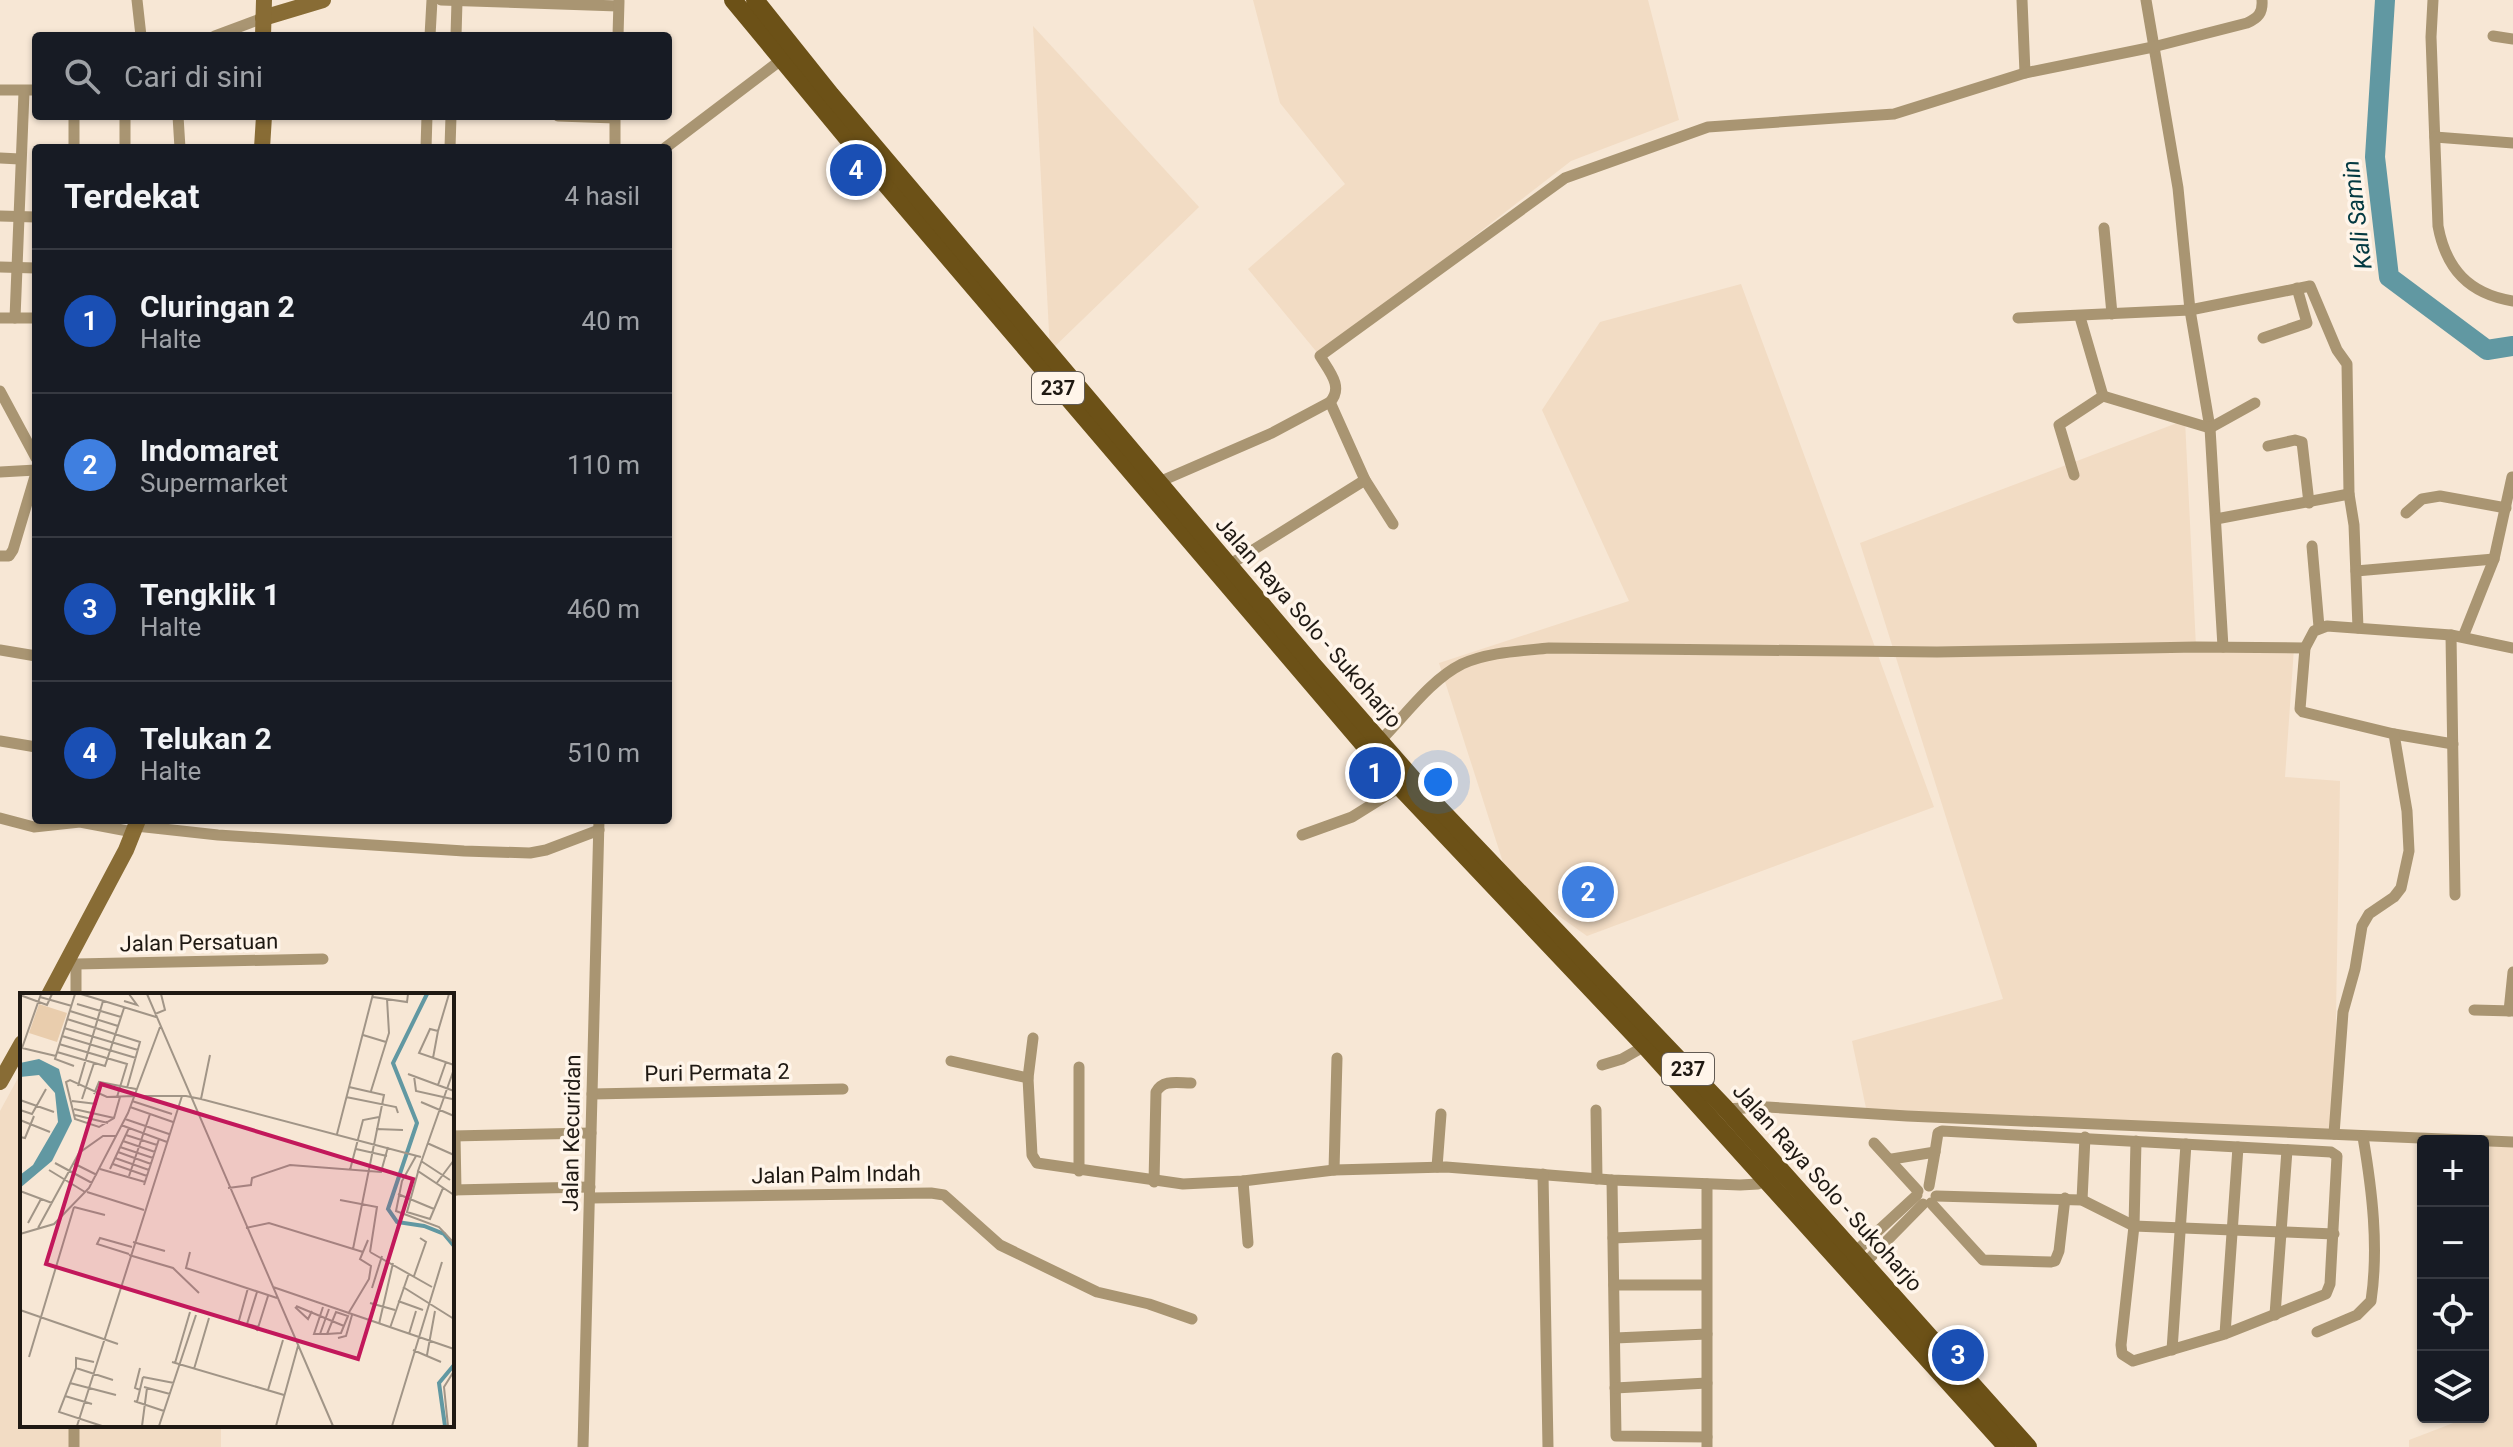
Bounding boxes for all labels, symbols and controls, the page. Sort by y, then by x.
search box [32,32,672,120]
icon: search [60,54,104,98]
text: Cari di sini [124,59,263,94]
pin: 4 [830,140,882,200]
water label: Kali Samin [2336,159,2378,271]
text: Terdekat [64,176,199,216]
text: 4 hasil [564,181,640,211]
text: Cluringan 2 [140,289,295,324]
text: 1 [83,306,97,336]
text: 40 m [582,306,640,336]
text: Halte [140,324,201,354]
road number: 237 [1032,372,1084,404]
text: Indomaret [140,433,279,468]
text: 2 [83,450,97,480]
text: 110 m [567,450,640,480]
text: Supermarket [140,468,288,498]
street label: Jalan Raya Solo - Sukoharjo [1210,512,1407,733]
text: Tengklik 1 [140,577,280,612]
text: 3 [83,594,97,624]
text: 460 m [567,594,640,624]
text: Halte [140,612,201,642]
text: Telukan 2 [140,721,272,756]
text: 4 [83,738,97,768]
text: 510 m [567,738,640,768]
pin: 1 [1349,743,1401,803]
text: Halte [140,756,201,786]
your location [1418,762,1458,802]
pin: 2 [1562,862,1614,922]
street label: Jalan Persatuan [119,929,279,956]
inset map [20,993,454,1427]
road number: 237 [1662,1053,1714,1085]
street label: Jalan Kecuridan [558,1054,585,1212]
street label: Puri Permata 2 [644,1059,790,1086]
street label: Jalan Raya Solo - Sukoharjo [1728,1078,1928,1296]
map controls [2417,1135,2489,1423]
button: + [2417,1135,2489,1207]
street label: Jalan Palm Indah [751,1161,921,1188]
button: − [2417,1207,2489,1279]
button: locate [2417,1279,2489,1351]
pin: 3 [1932,1325,1984,1385]
button: layers [2417,1351,2489,1423]

